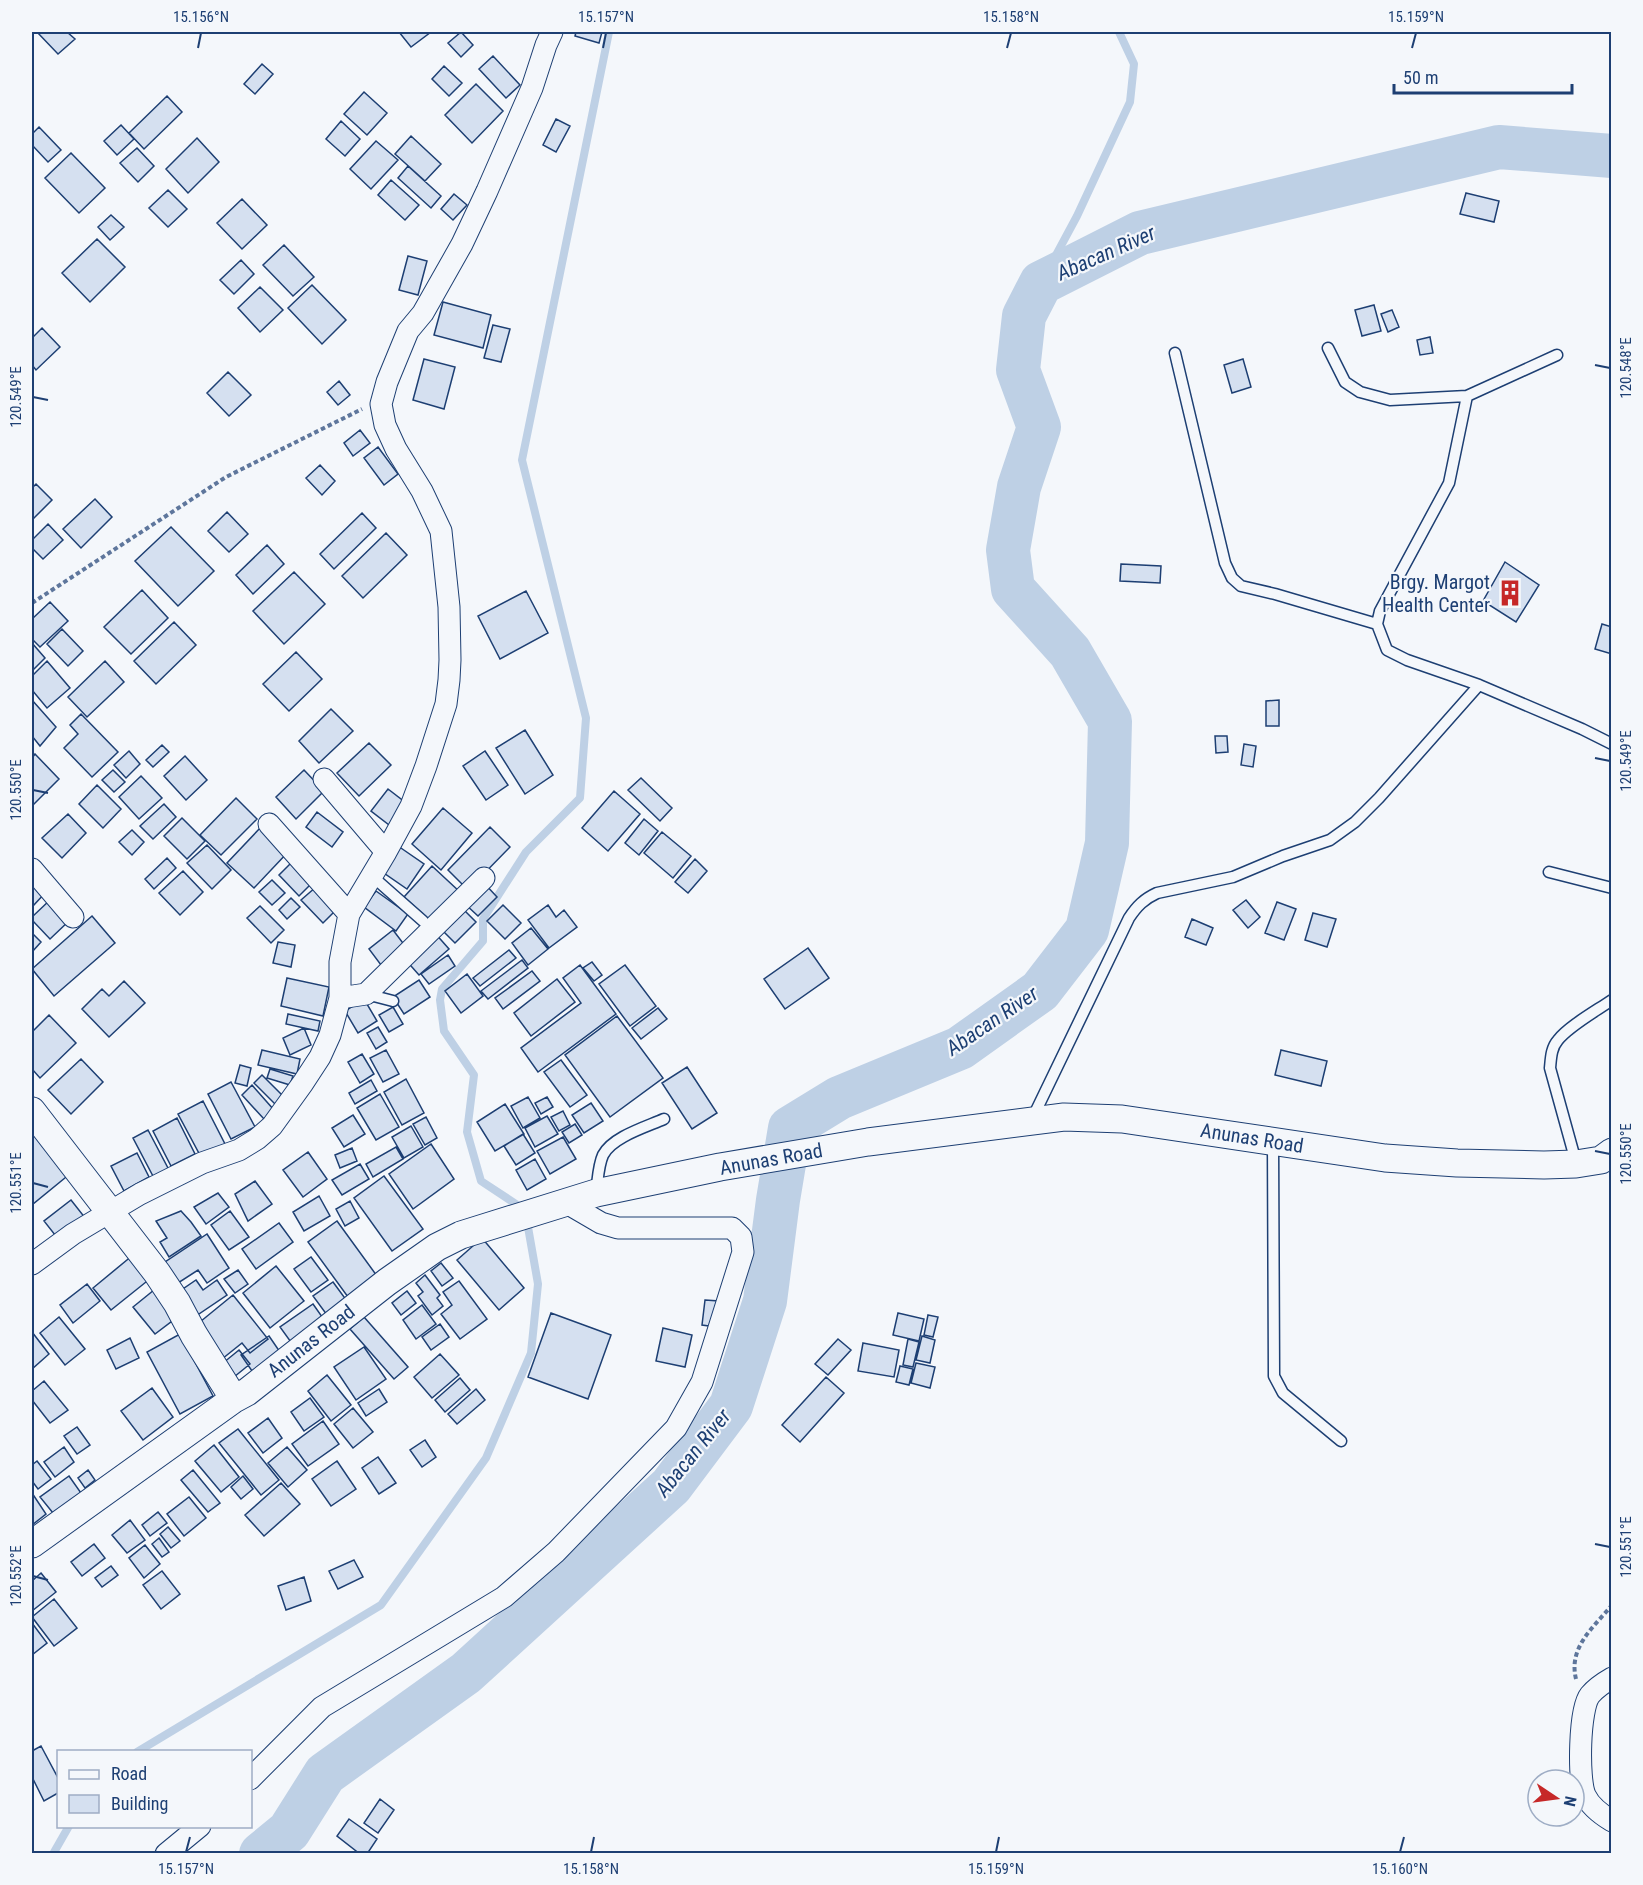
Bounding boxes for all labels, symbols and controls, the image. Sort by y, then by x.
text: 15.156°N [173,8,229,26]
text: 15.157°N [578,8,634,26]
text: 15.158°N [983,8,1039,26]
text: 15.159°N [1388,8,1444,26]
scale bar [1394,57,1572,95]
text: 50 m [1403,67,1438,88]
water label: Abacan River [1052,220,1160,286]
text: 120.548°E [1617,337,1635,399]
text: 120.549°E [7,366,25,428]
place label: Brgy. Margot Health Center [1382,570,1490,617]
building icon: Brgy. Margot Health Center [1495,578,1525,608]
text: 120.549°E [1617,730,1635,792]
text: 120.550°E [7,759,25,821]
water label: Abacan River [941,981,1043,1061]
street label: Anunas Road [1199,1118,1305,1158]
text: 120.550°E [1617,1123,1635,1185]
street label: Anunas Road [718,1138,824,1180]
text: 120.551°E [7,1152,25,1214]
street label: Anunas Road [263,1300,359,1382]
water label: Abacan River [650,1404,736,1502]
text: 120.551°E [1617,1516,1635,1578]
text: 120.552°E [7,1545,25,1607]
legend [57,1750,252,1828]
text: Road [111,1763,147,1784]
north arrow [1526,1768,1586,1828]
text: Building [111,1793,168,1814]
text: N [1560,1794,1580,1808]
text: 15.157°N [158,1860,214,1878]
text: 15.158°N [563,1860,619,1878]
text: 15.159°N [968,1860,1024,1878]
text: 15.160°N [1372,1860,1428,1878]

